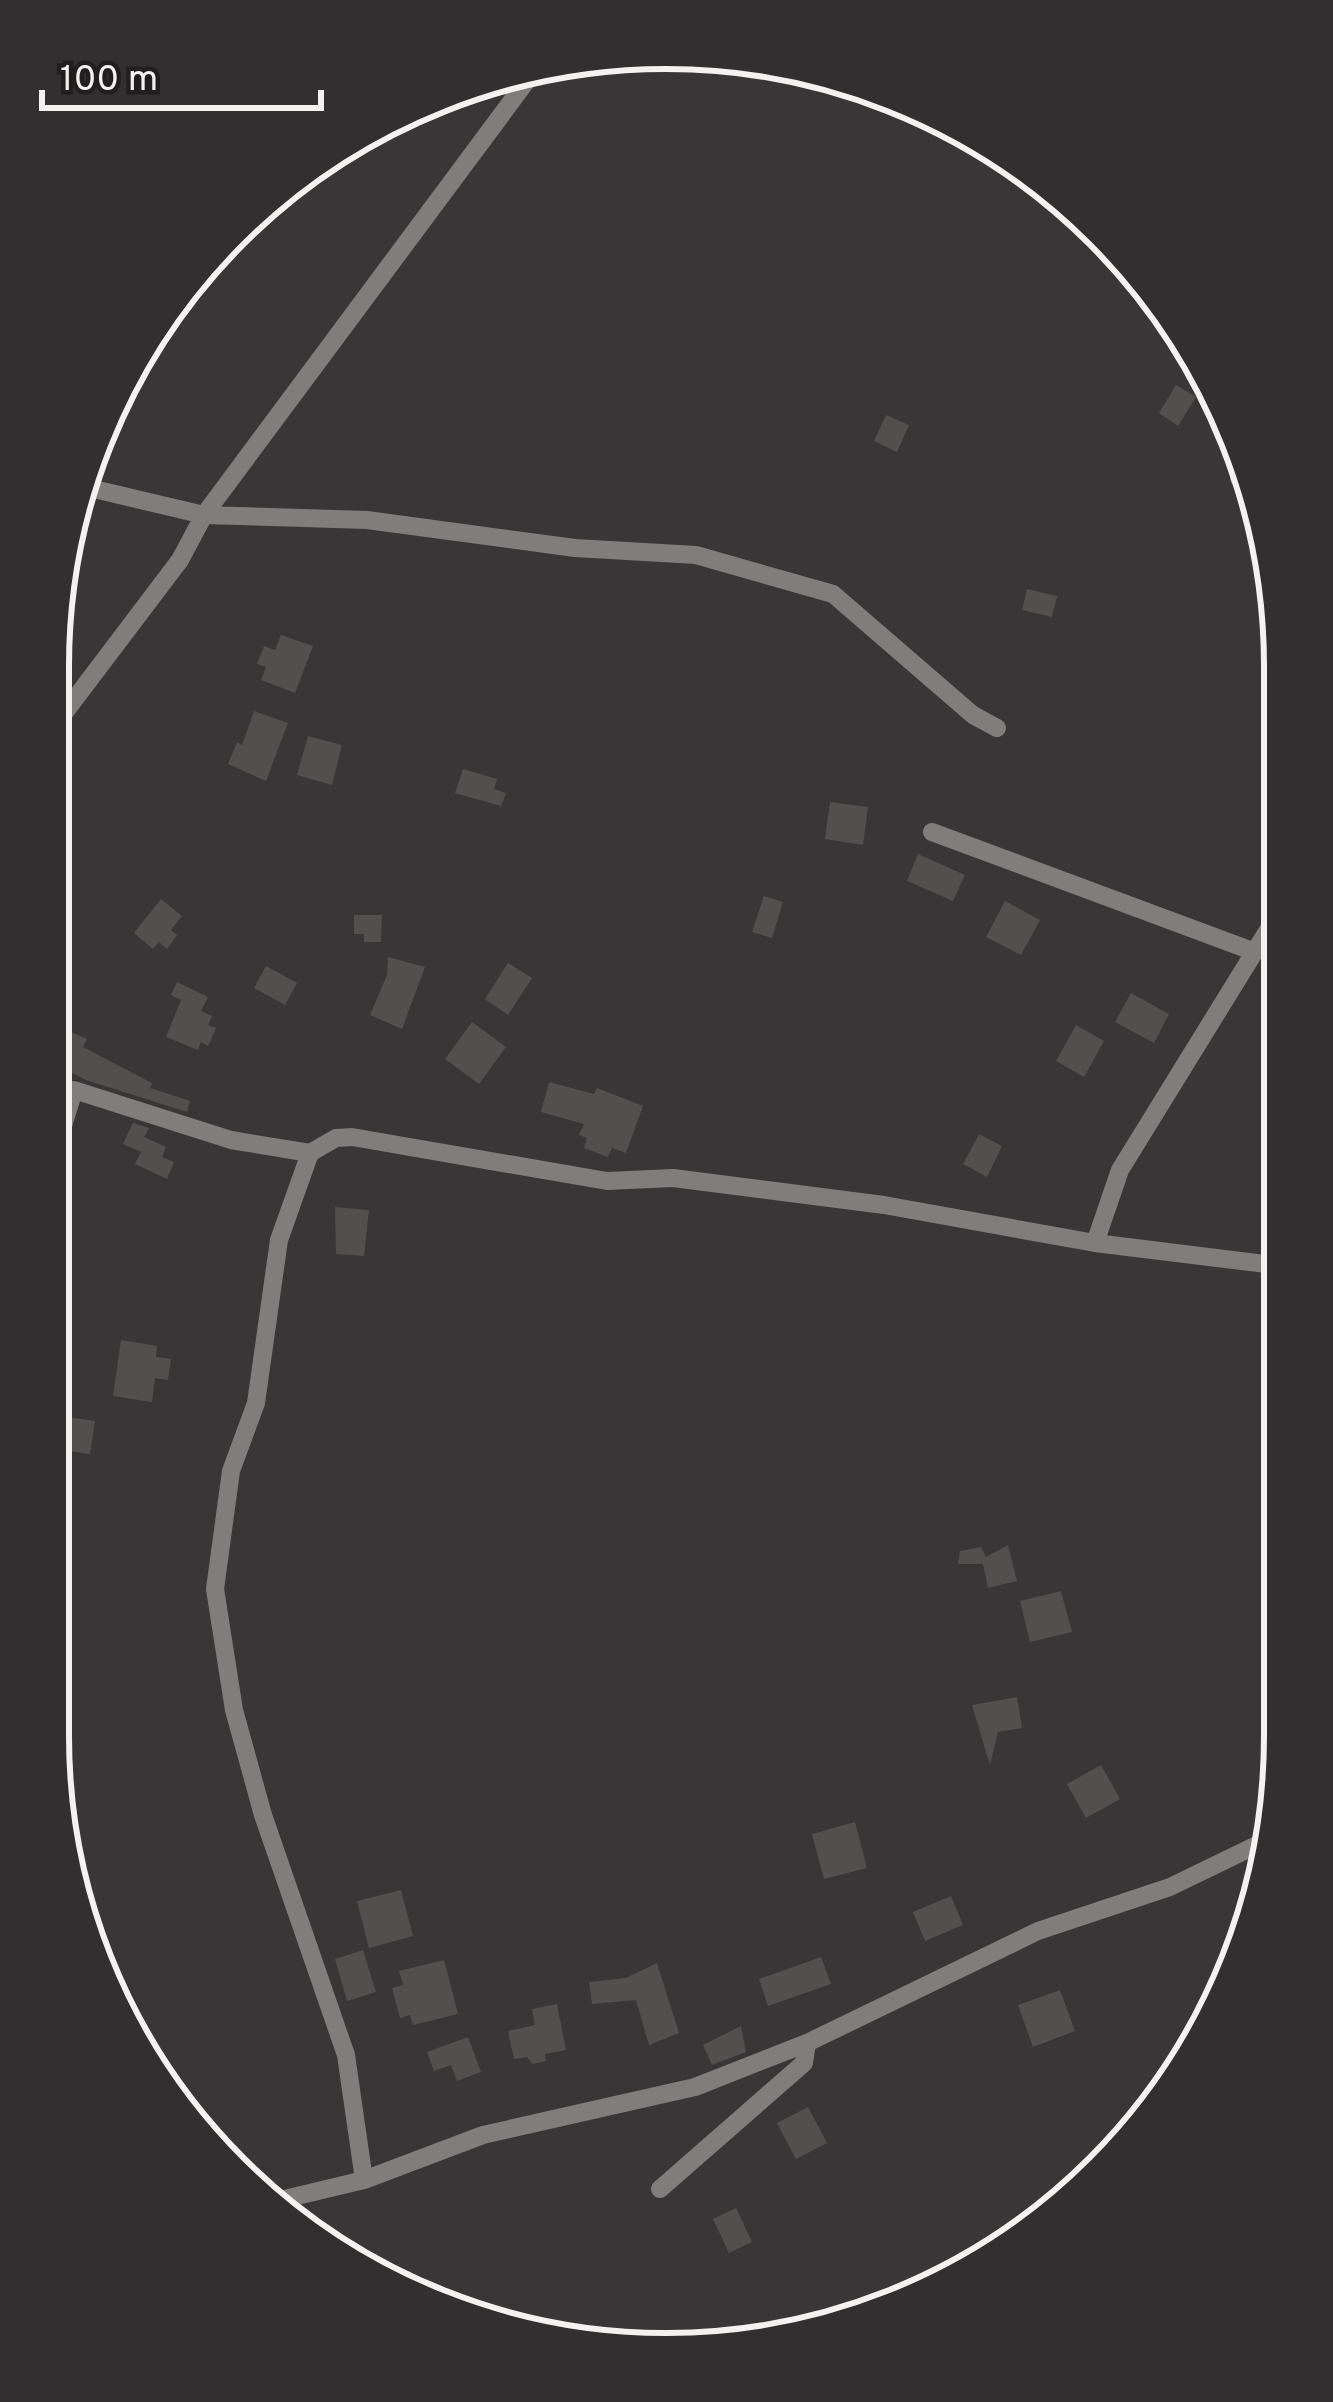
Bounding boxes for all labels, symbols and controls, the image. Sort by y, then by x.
scale bar [42,36,321,110]
text: 100 m [60,58,158,104]

